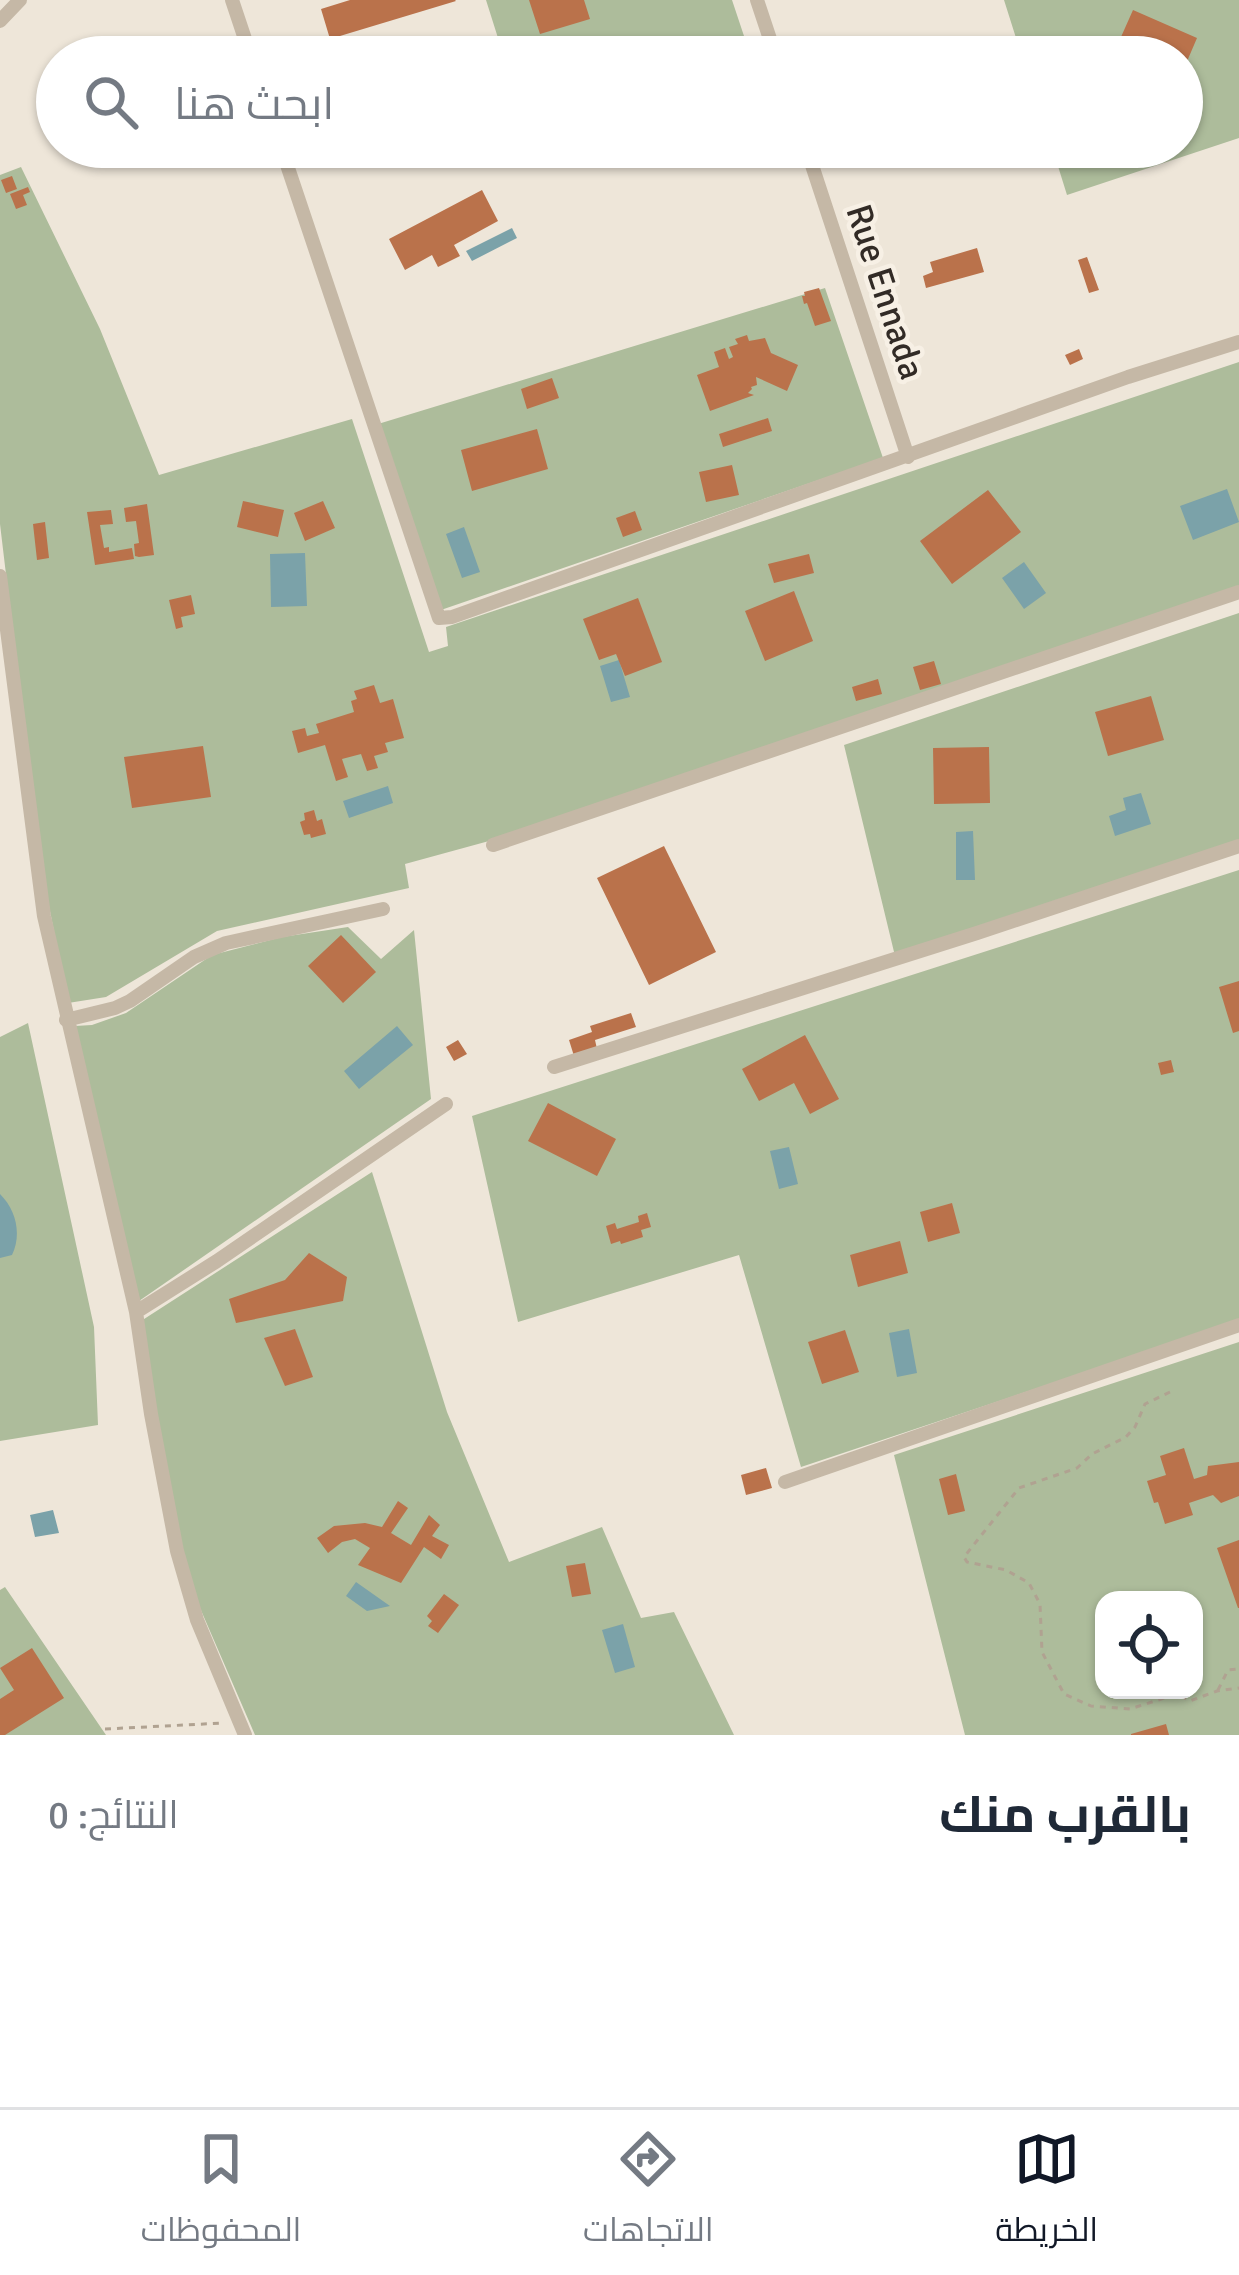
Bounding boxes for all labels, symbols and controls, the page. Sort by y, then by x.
search box [36,36,1203,168]
icon: search [78,69,144,135]
text: ابحث هنا [174,77,334,132]
street label: Rue Ennada [836,199,934,385]
map controls [1095,1591,1203,1699]
button: locate [1095,1591,1203,1699]
text: بالقرب منك [939,1784,1191,1847]
text: النتائج: 0 [48,1791,179,1839]
tab: المحفوظات [141,2126,301,2260]
tab: الاتجاهات [583,2126,714,2260]
tab: الخريطة [995,2126,1098,2260]

